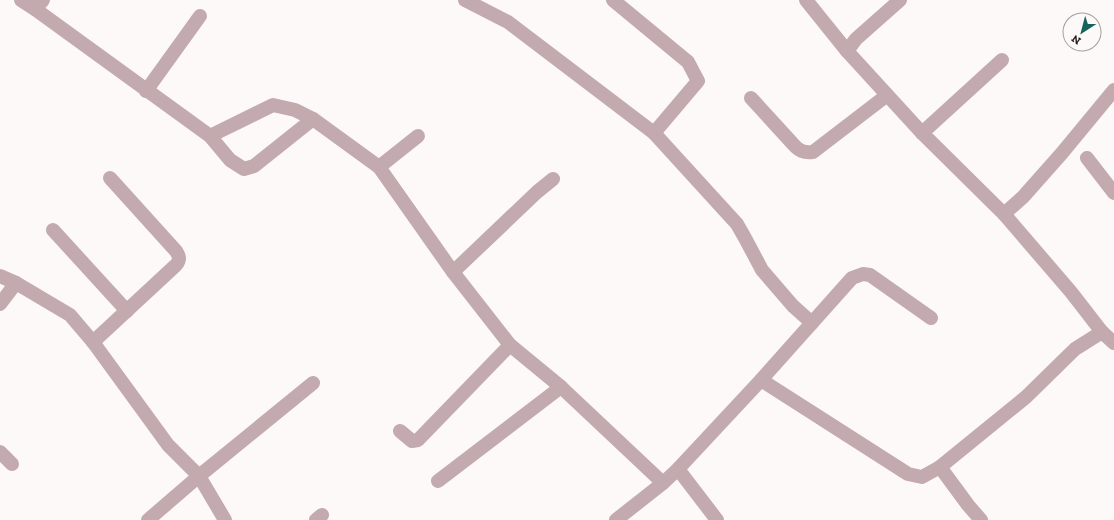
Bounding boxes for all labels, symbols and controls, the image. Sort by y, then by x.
north arrow [1062,12,1102,52]
text: N [1069,32,1084,47]

